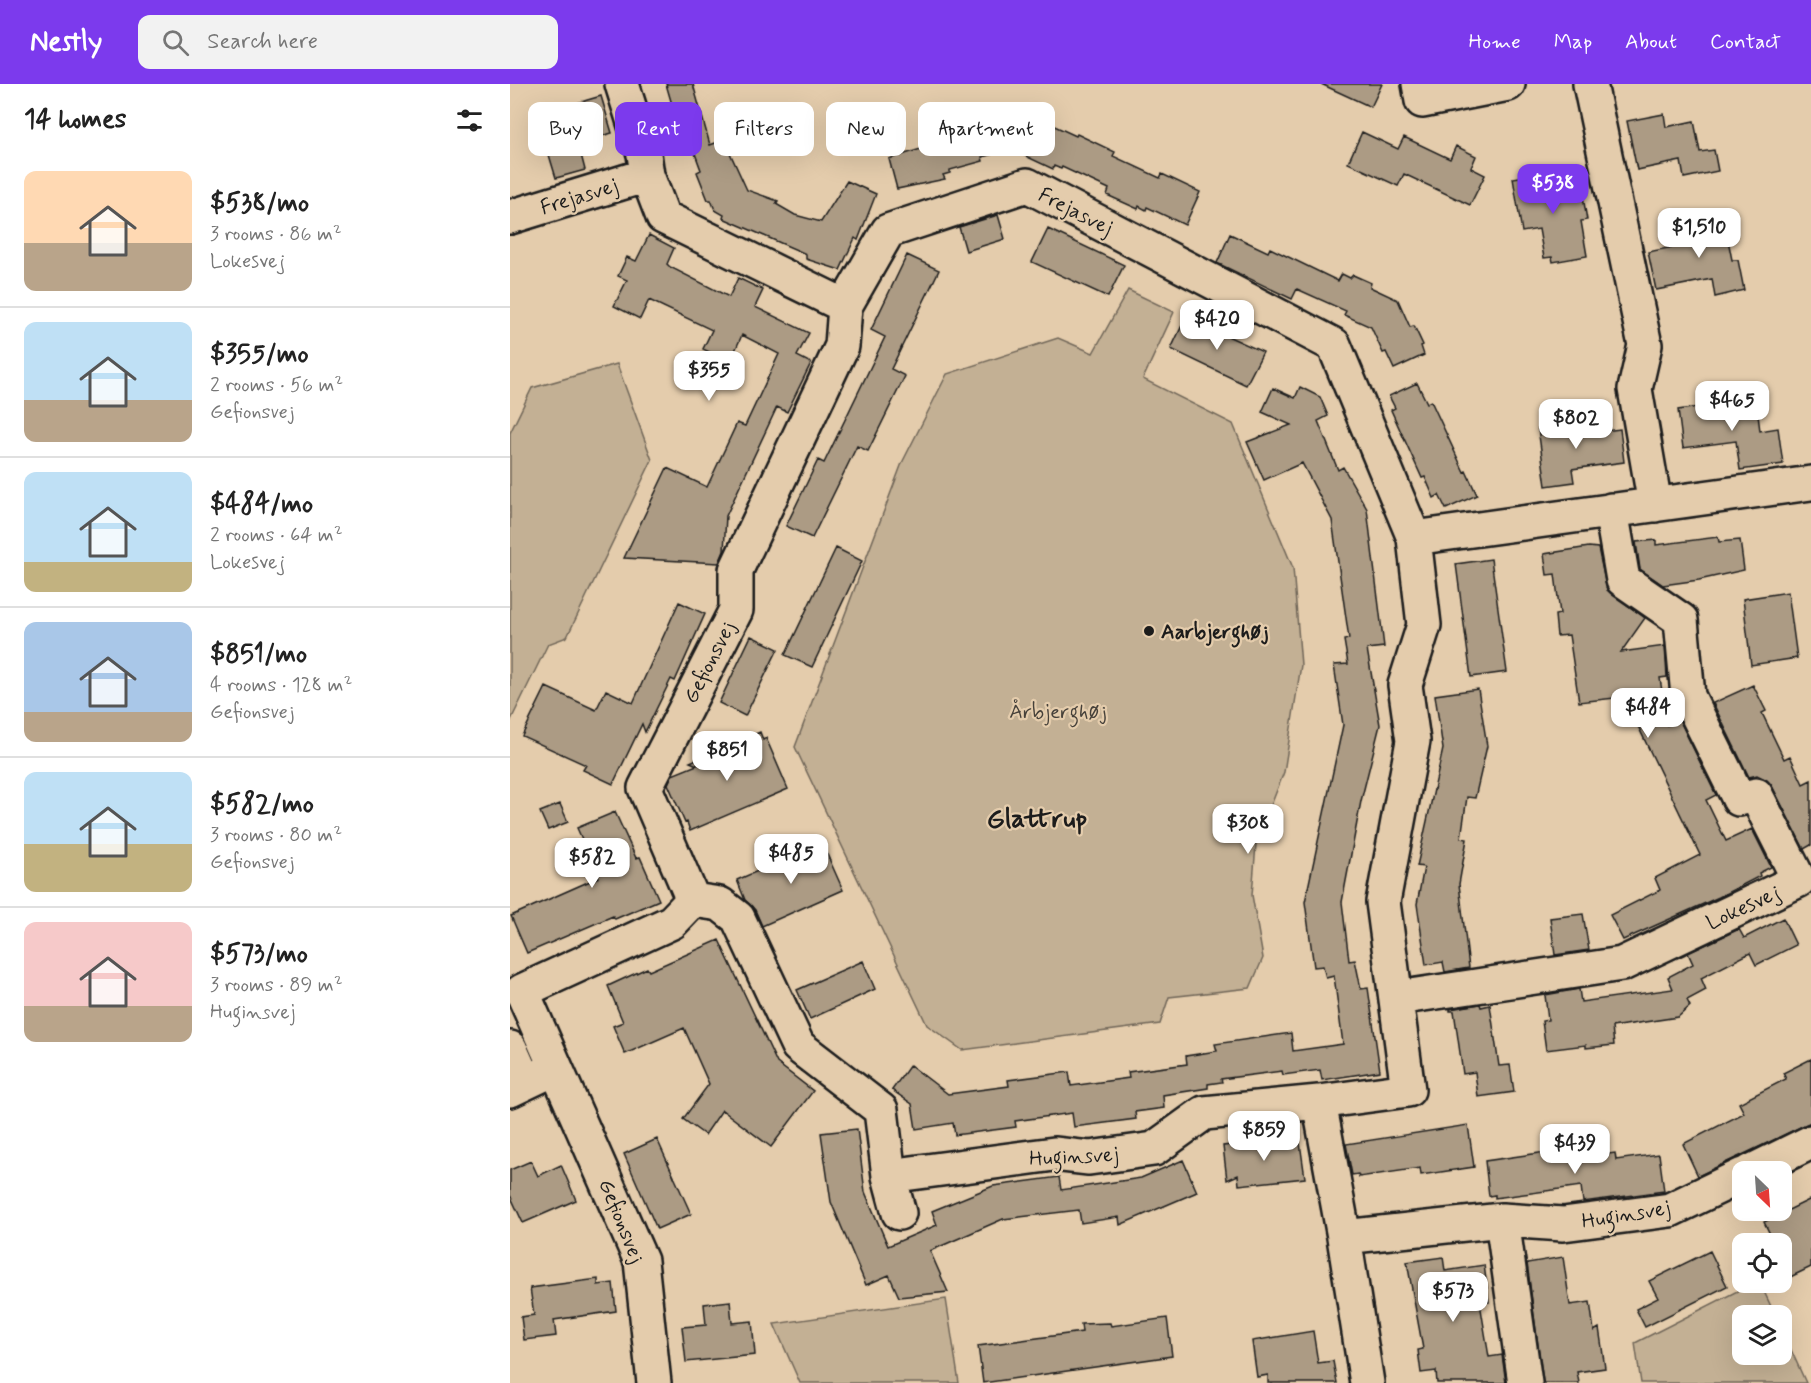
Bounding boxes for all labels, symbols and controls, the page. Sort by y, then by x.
search box [138,15,558,69]
text: Nestly [30,24,102,61]
icon: search [159,26,192,59]
text: Search here [207,28,318,56]
text: Home [1469,28,1521,56]
text: Map [1554,28,1592,56]
text: About [1625,28,1677,56]
text: Contact [1710,28,1781,56]
chip: Buy [528,102,603,156]
chip: Rent [615,102,702,156]
chip: Filters [714,102,814,156]
chip: New [826,102,906,156]
chip: Apartment [918,102,1055,156]
text: 14 homes [24,103,126,137]
icon: filters [453,104,486,137]
pin: $538 [1517,164,1589,215]
text: $538 [1531,170,1575,197]
street label: Frejasvej [537,172,622,222]
street label: Frejasvej [1033,181,1118,243]
text: $538/mo [210,187,309,221]
icon: home [72,195,144,267]
pin: $1,510 [1650,208,1748,259]
text: $1,510 [1672,214,1726,241]
text: 3 rooms · 86 m² [210,221,342,248]
text: Lokesvej [210,248,285,275]
pin: $420 [1181,300,1253,351]
text: $420 [1194,306,1240,333]
text: $355/mo [210,338,309,372]
icon: home [72,346,144,418]
pin: $355 [673,351,745,402]
text: $355 [688,357,730,384]
text: 2 rooms · 56 m² [210,372,343,399]
pin: $465 [1696,381,1768,432]
text: $465 [1709,387,1755,414]
text: Gefionsvej [210,399,295,426]
pin: $802 [1540,399,1612,450]
text: $802 [1553,405,1599,432]
text: $484/mo [210,488,313,522]
icon: home [72,496,144,568]
text: 2 rooms · 64 m² [210,522,343,549]
text: Lokesvej [210,549,285,576]
street label: Gefionsvej [677,617,743,708]
place label: Aarbjerghøj [1161,618,1269,648]
marker: Aarbjerghøj [1142,624,1156,638]
text: $851/mo [210,638,307,672]
icon: home [72,646,144,718]
text: 4 rooms · 128 m² [210,672,352,699]
pin: $484 [1612,688,1684,739]
text: $484 [1625,694,1671,721]
park label: Årbjerghøj [1009,698,1107,728]
text: Gefionsvej [210,699,295,726]
pin: $851 [691,731,763,782]
text: $851 [706,737,748,764]
text: $582/mo [210,788,314,822]
icon: home [72,796,144,868]
district label: Glattrup [987,802,1087,837]
pin: $308 [1212,804,1284,855]
text: $308 [1226,810,1270,837]
text: 3 rooms · 80 m² [210,822,342,849]
pin: $485 [755,834,827,885]
pin: $582 [556,838,628,889]
text: $485 [768,840,814,867]
text: $582 [569,844,615,871]
text: Gefionsvej [210,849,295,876]
street label: Lokesvej [1702,879,1785,937]
text: $573/mo [210,938,308,972]
icon: home [72,946,144,1018]
text: 3 rooms · 89 m² [210,972,343,999]
text: Huginsvej [210,999,295,1026]
pin: $859 [1228,1111,1300,1162]
text: $859 [1242,1117,1286,1144]
pin: $439 [1539,1124,1611,1175]
text: $439 [1554,1130,1596,1157]
street label: Huginsvej [1029,1141,1120,1175]
north arrow [1732,1161,1792,1221]
map controls [1732,1161,1792,1365]
street label: Gefionsvej [591,1175,651,1268]
street label: Huginsvej [1580,1194,1673,1238]
button: locate [1732,1233,1792,1293]
pin: $573 [1417,1272,1489,1323]
text: $573 [1432,1278,1474,1305]
button: layers [1732,1305,1792,1365]

